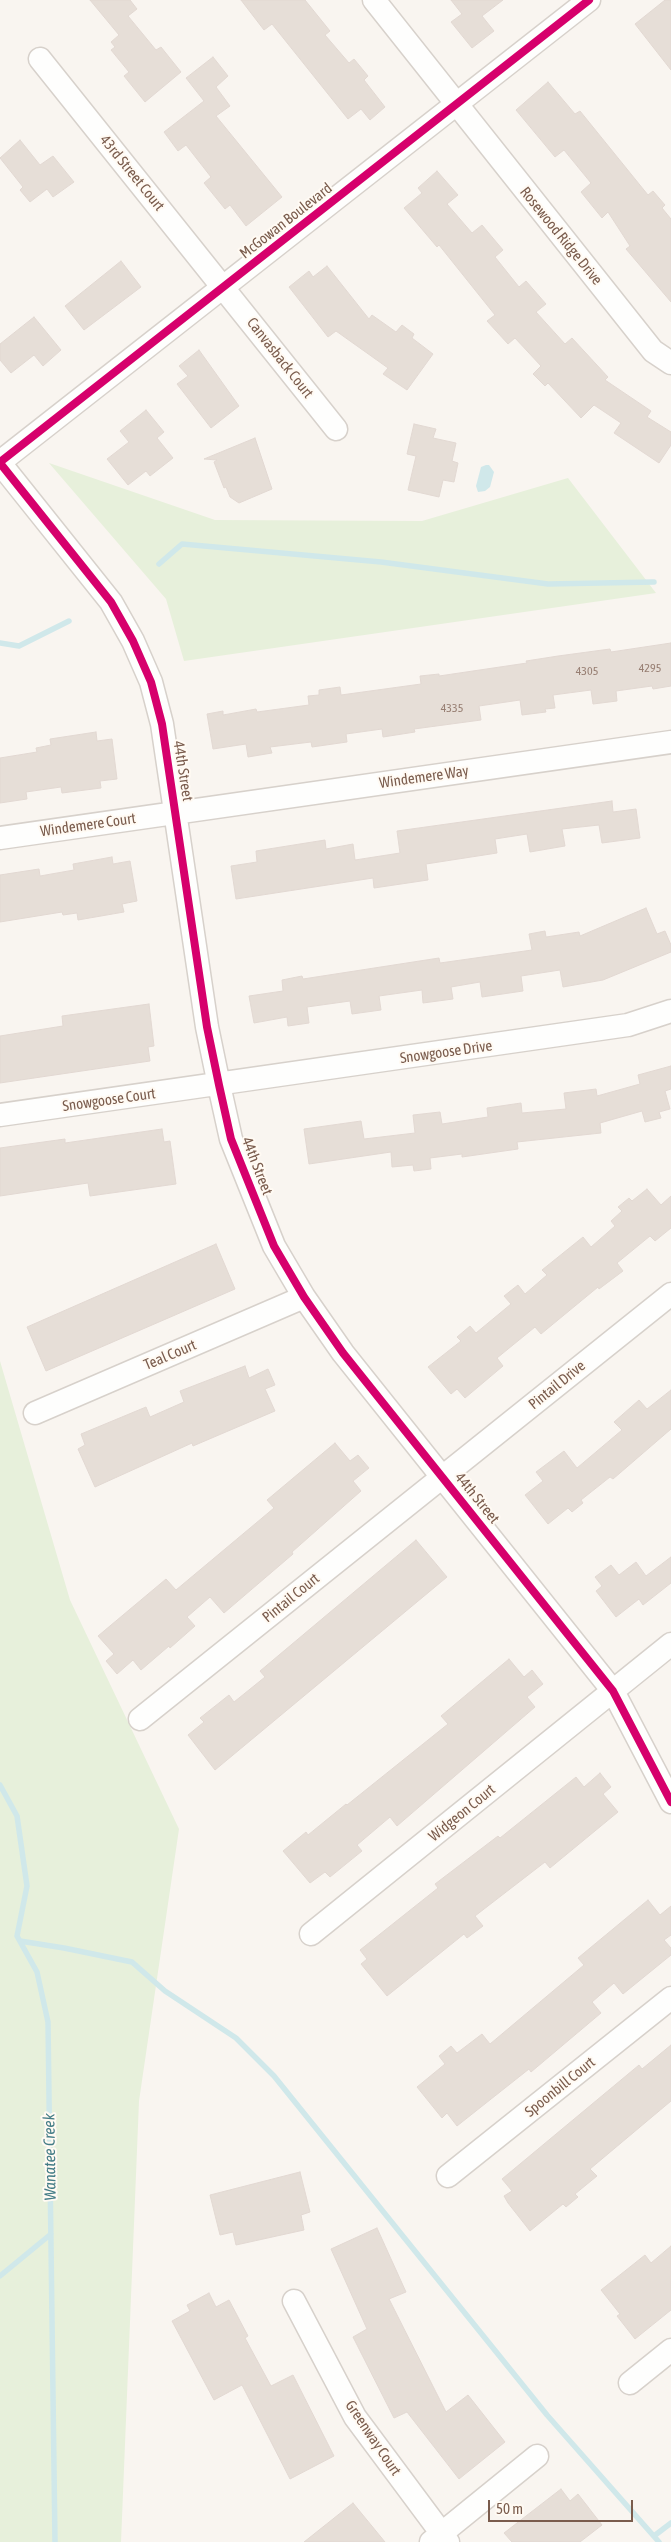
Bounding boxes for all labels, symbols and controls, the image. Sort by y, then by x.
street label: 43rd Street Court [96,131,168,215]
street label: McGowan Boulevard [236,179,336,263]
street label: Rosewood Ridge Drive [516,183,606,289]
street label: Canvasback Court [243,314,317,402]
house number: 4295 [639,661,661,675]
house number: 4305 [576,664,598,678]
house number: 4335 [441,701,463,715]
street label: 44th Street [169,740,197,802]
street label: Windemere Way [378,762,470,792]
street label: Windemere Court [39,809,137,841]
street label: Snowgoose Drive [399,1037,493,1067]
street label: Snowgoose Court [61,1085,157,1115]
street label: 44th Street [238,1134,276,1198]
street label: Teal Court [141,1336,199,1374]
street label: Pintail Drive [525,1357,589,1413]
street label: 44th Street [451,1469,503,1527]
street label: Pintail Court [259,1570,323,1626]
street label: Widgeon Court [425,1781,499,1845]
street label: Spoonbill Court [521,2053,599,2121]
water label: Wanatee Creek [40,2113,60,2201]
street label: Greenway Court [341,2397,405,2479]
scale bar [491,2490,636,2522]
text: 50 m [496,2500,523,2517]

